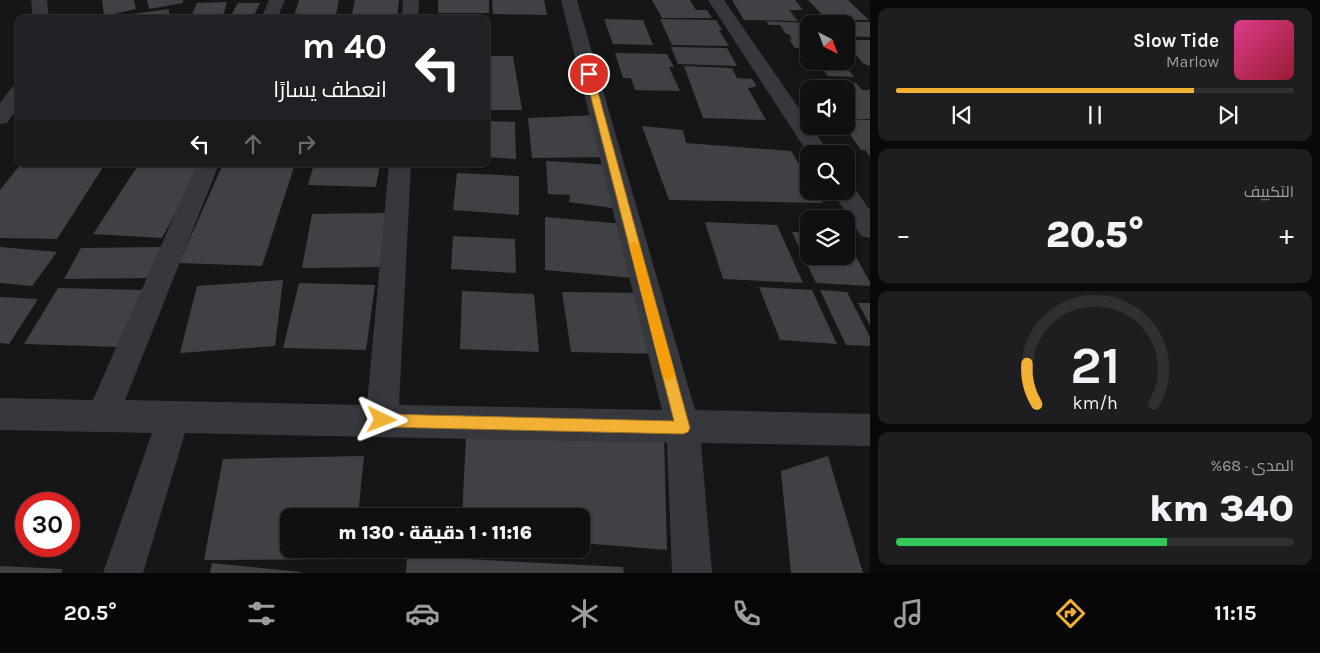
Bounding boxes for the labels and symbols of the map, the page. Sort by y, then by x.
north arrow [800,15,855,70]
pin [568,53,610,95]
position arrow [355,393,407,445]
speed limit sign: 30 [15,492,80,557]

